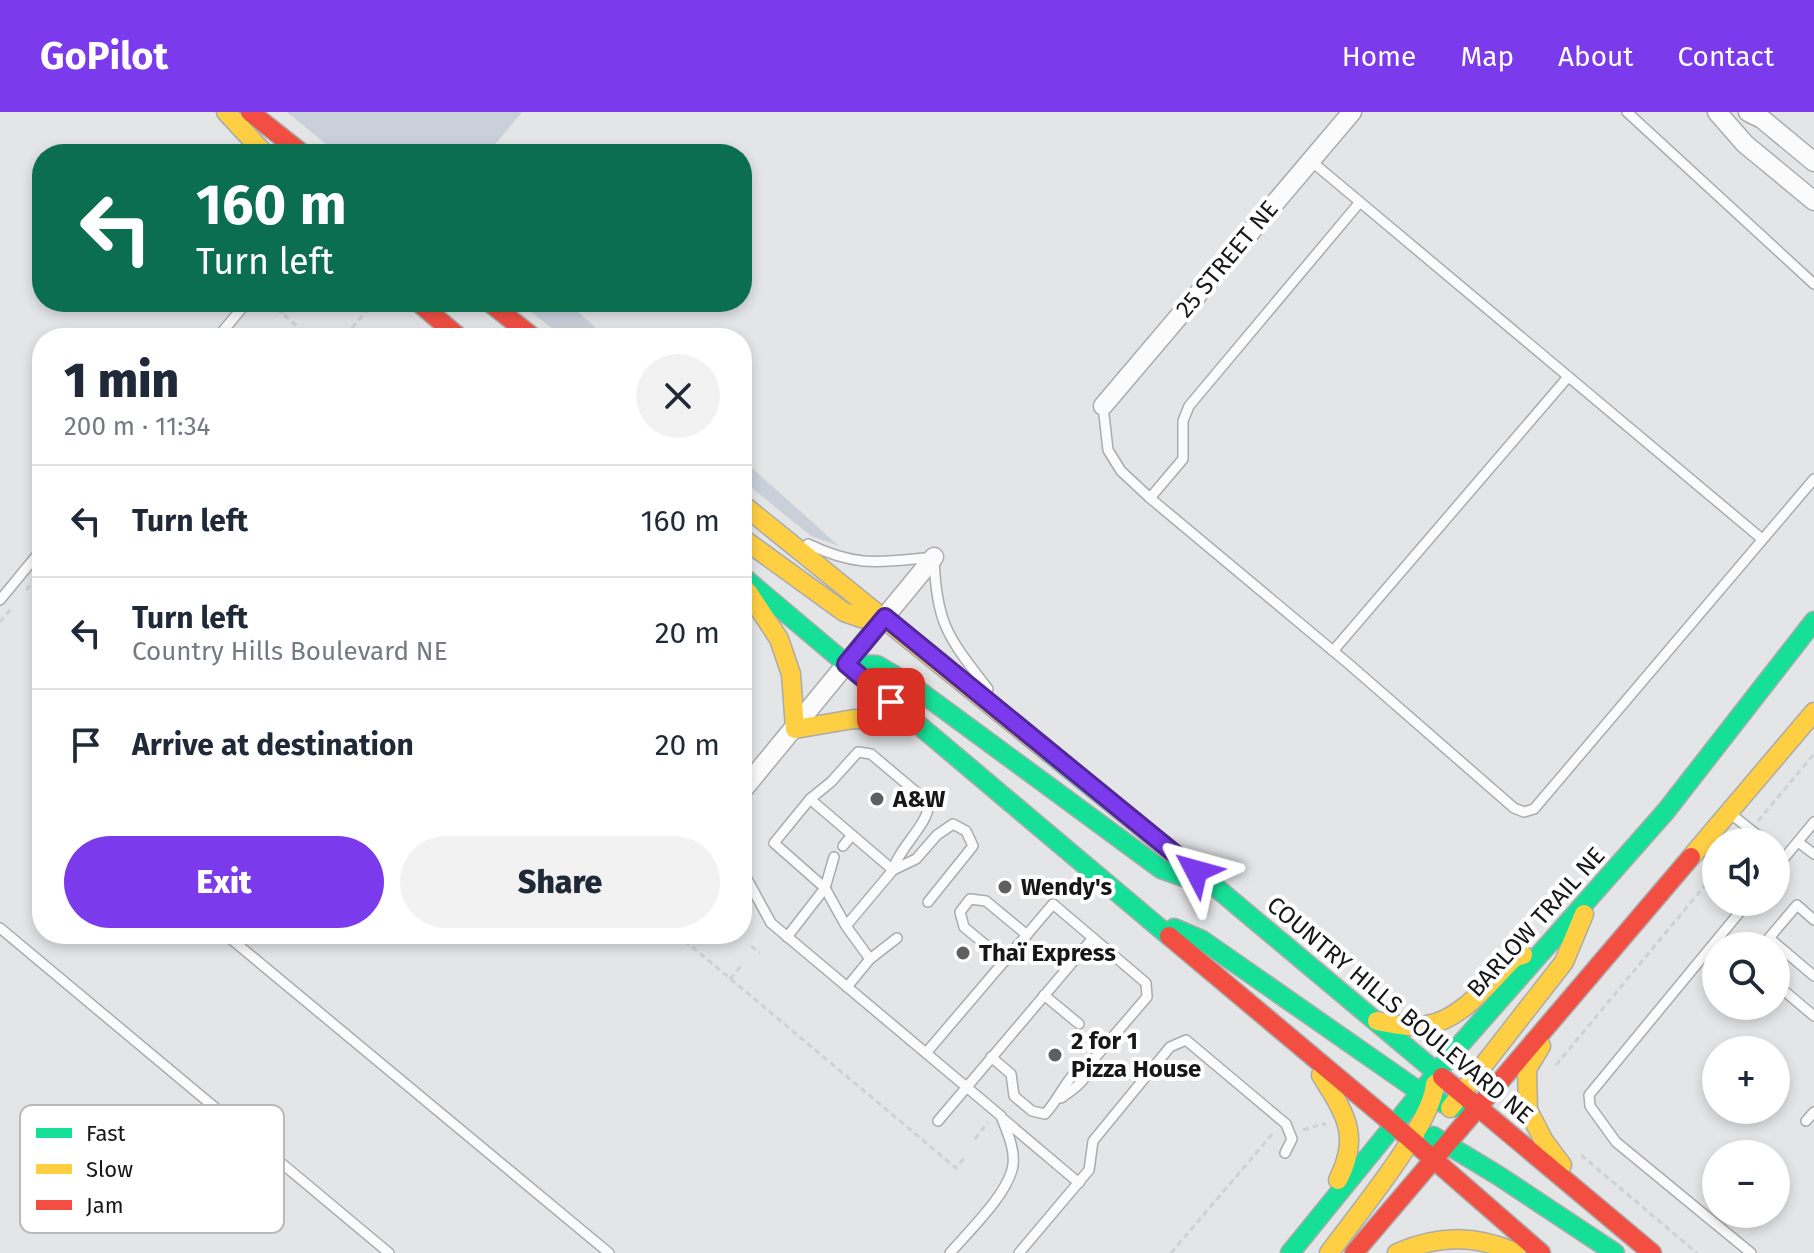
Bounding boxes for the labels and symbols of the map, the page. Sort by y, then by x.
street label: 25 STREET NE [1170,195,1284,323]
pin [857,668,925,736]
place label: A&W [892,785,946,813]
marker: A&W [868,790,886,808]
position arrow [1154,829,1238,913]
street label: BARLOW TRAIL NE [1461,841,1611,1003]
place label: Wendy's [1021,873,1112,901]
marker: Wendy's [996,878,1014,896]
street label: COUNTRY HILLS BOULEVARD NE [1261,891,1539,1129]
place label: Thaï Express [979,939,1116,967]
marker: Thaï Express [954,944,972,962]
place label: 2 for 1 Pizza House [1071,1027,1201,1083]
marker: 2 for 1 Pizza House [1046,1046,1064,1064]
legend [20,1105,284,1233]
text: Fast [86,1120,126,1147]
text: Slow [86,1156,133,1183]
text: Jam [86,1192,124,1219]

